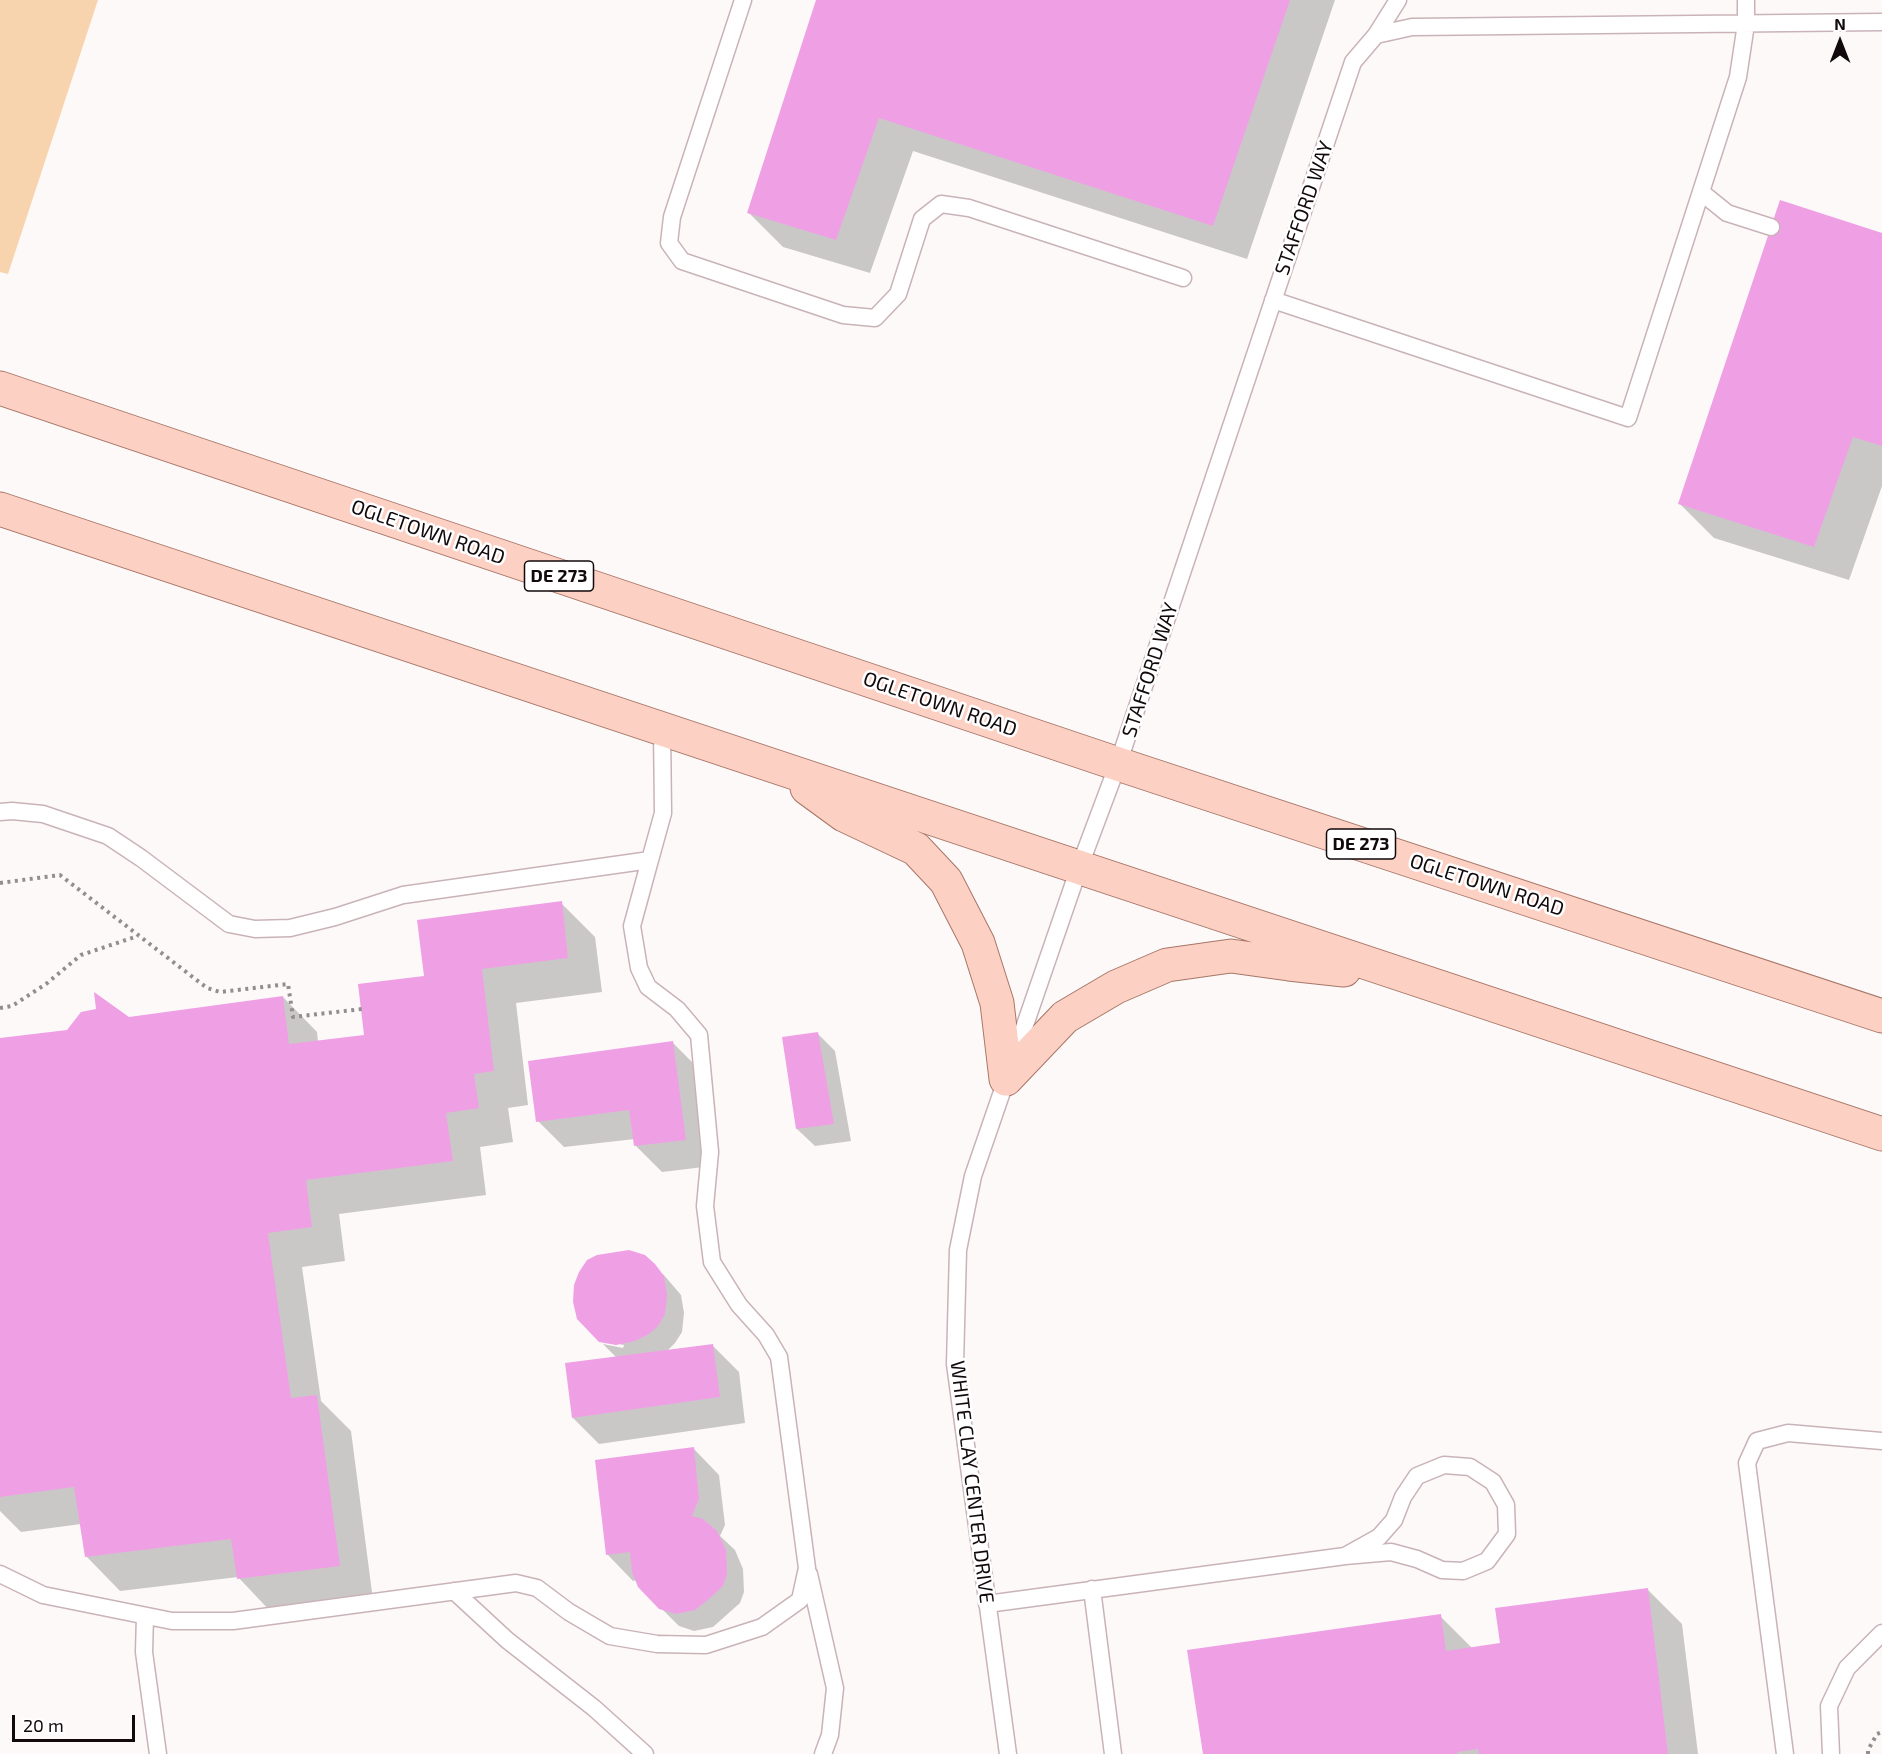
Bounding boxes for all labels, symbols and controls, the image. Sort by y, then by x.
north arrow [1810,12,1870,72]
text: N [1834,14,1846,33]
street label: STAFFORD WAY [1270,138,1338,278]
street label: OGLETOWN ROAD [348,494,508,570]
road number: DE 273 [524,561,594,591]
street label: STAFFORD WAY [1117,600,1183,740]
street label: OGLETOWN ROAD [860,666,1020,742]
road number: DE 273 [1326,829,1396,859]
street label: OGLETOWN ROAD [1407,849,1567,921]
street label: WHITE CLAY CENTER DRIVE [945,1359,999,1605]
scale bar [15,1703,138,1741]
text: 20 m [23,1714,64,1736]

